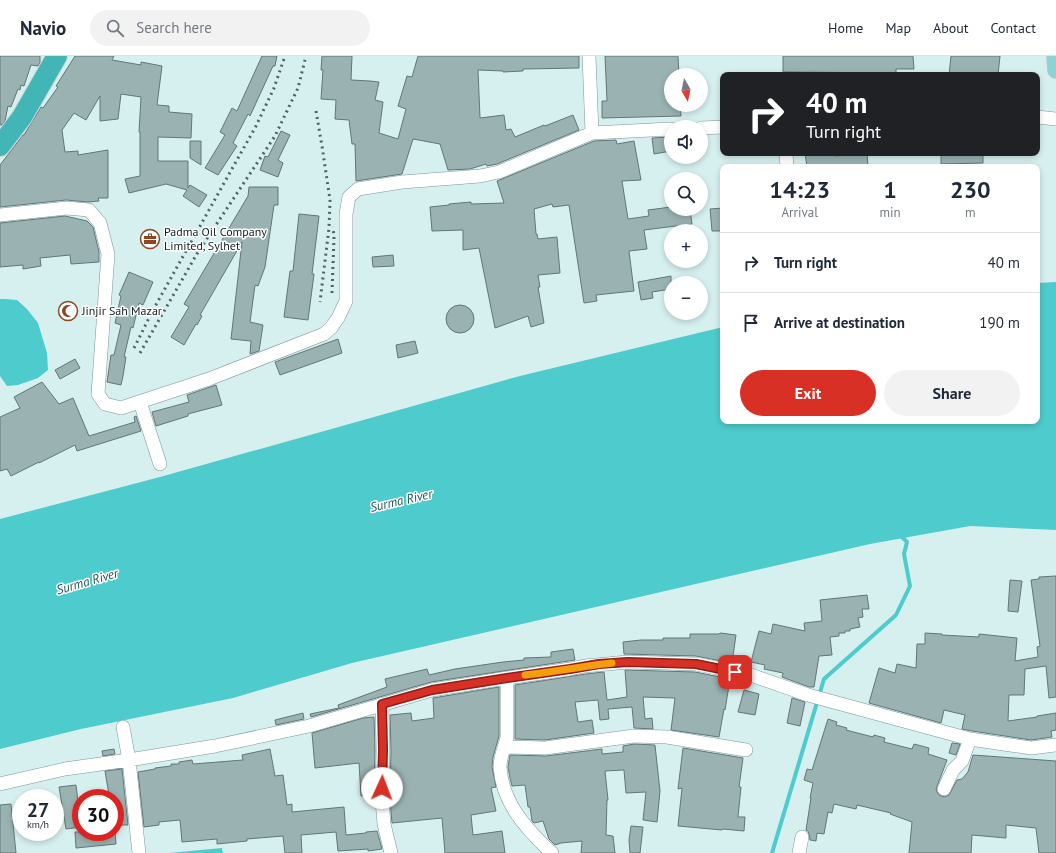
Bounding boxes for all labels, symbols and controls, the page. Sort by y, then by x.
search box [90,10,370,46]
text: Navio [20,16,66,40]
icon: search [104,17,126,39]
text: Search here [136,18,212,37]
text: Home [828,19,863,37]
text: Map [885,19,911,37]
text: About [933,19,969,37]
text: Contact [991,19,1036,37]
north arrow [664,68,708,112]
map controls [664,68,708,320]
text: 40 m [806,84,867,121]
icon: right [740,88,792,140]
button: sound [664,120,708,164]
text: Turn right [806,120,881,143]
button: search [664,172,708,216]
text: 14:23 [769,174,830,205]
text: 1 [883,174,897,205]
text: 230 [950,174,991,205]
text: Arrival [782,204,818,221]
text: min [879,204,901,221]
text: m [965,204,976,221]
place label: Padma Oil Company Limited, Sylhet [164,224,267,253]
button: + [664,224,708,268]
office icon: Padma Oil Company Limited, Sylhet [139,228,161,250]
icon: right [740,252,762,274]
text: Turn right [774,253,837,272]
text: 40 m [987,253,1020,272]
button: − [664,276,708,320]
mosque icon: Jinjir Sah Mazar [57,300,79,322]
place label: Jinjir Sah Mazar [81,303,162,318]
icon: arrive [740,312,762,334]
text: Arrive at destination [774,313,905,332]
text: 190 m [979,313,1020,332]
button: Exit [740,370,876,416]
button: Share [884,370,1020,416]
water label: Surma River [368,485,435,516]
water label: Surma River [54,564,121,598]
pin [718,655,752,689]
icon: arrive [724,661,746,683]
position arrow [361,767,403,809]
speed limit sign: 30 [72,789,124,841]
text: 27 [27,797,49,823]
text: km/h [27,818,49,831]

